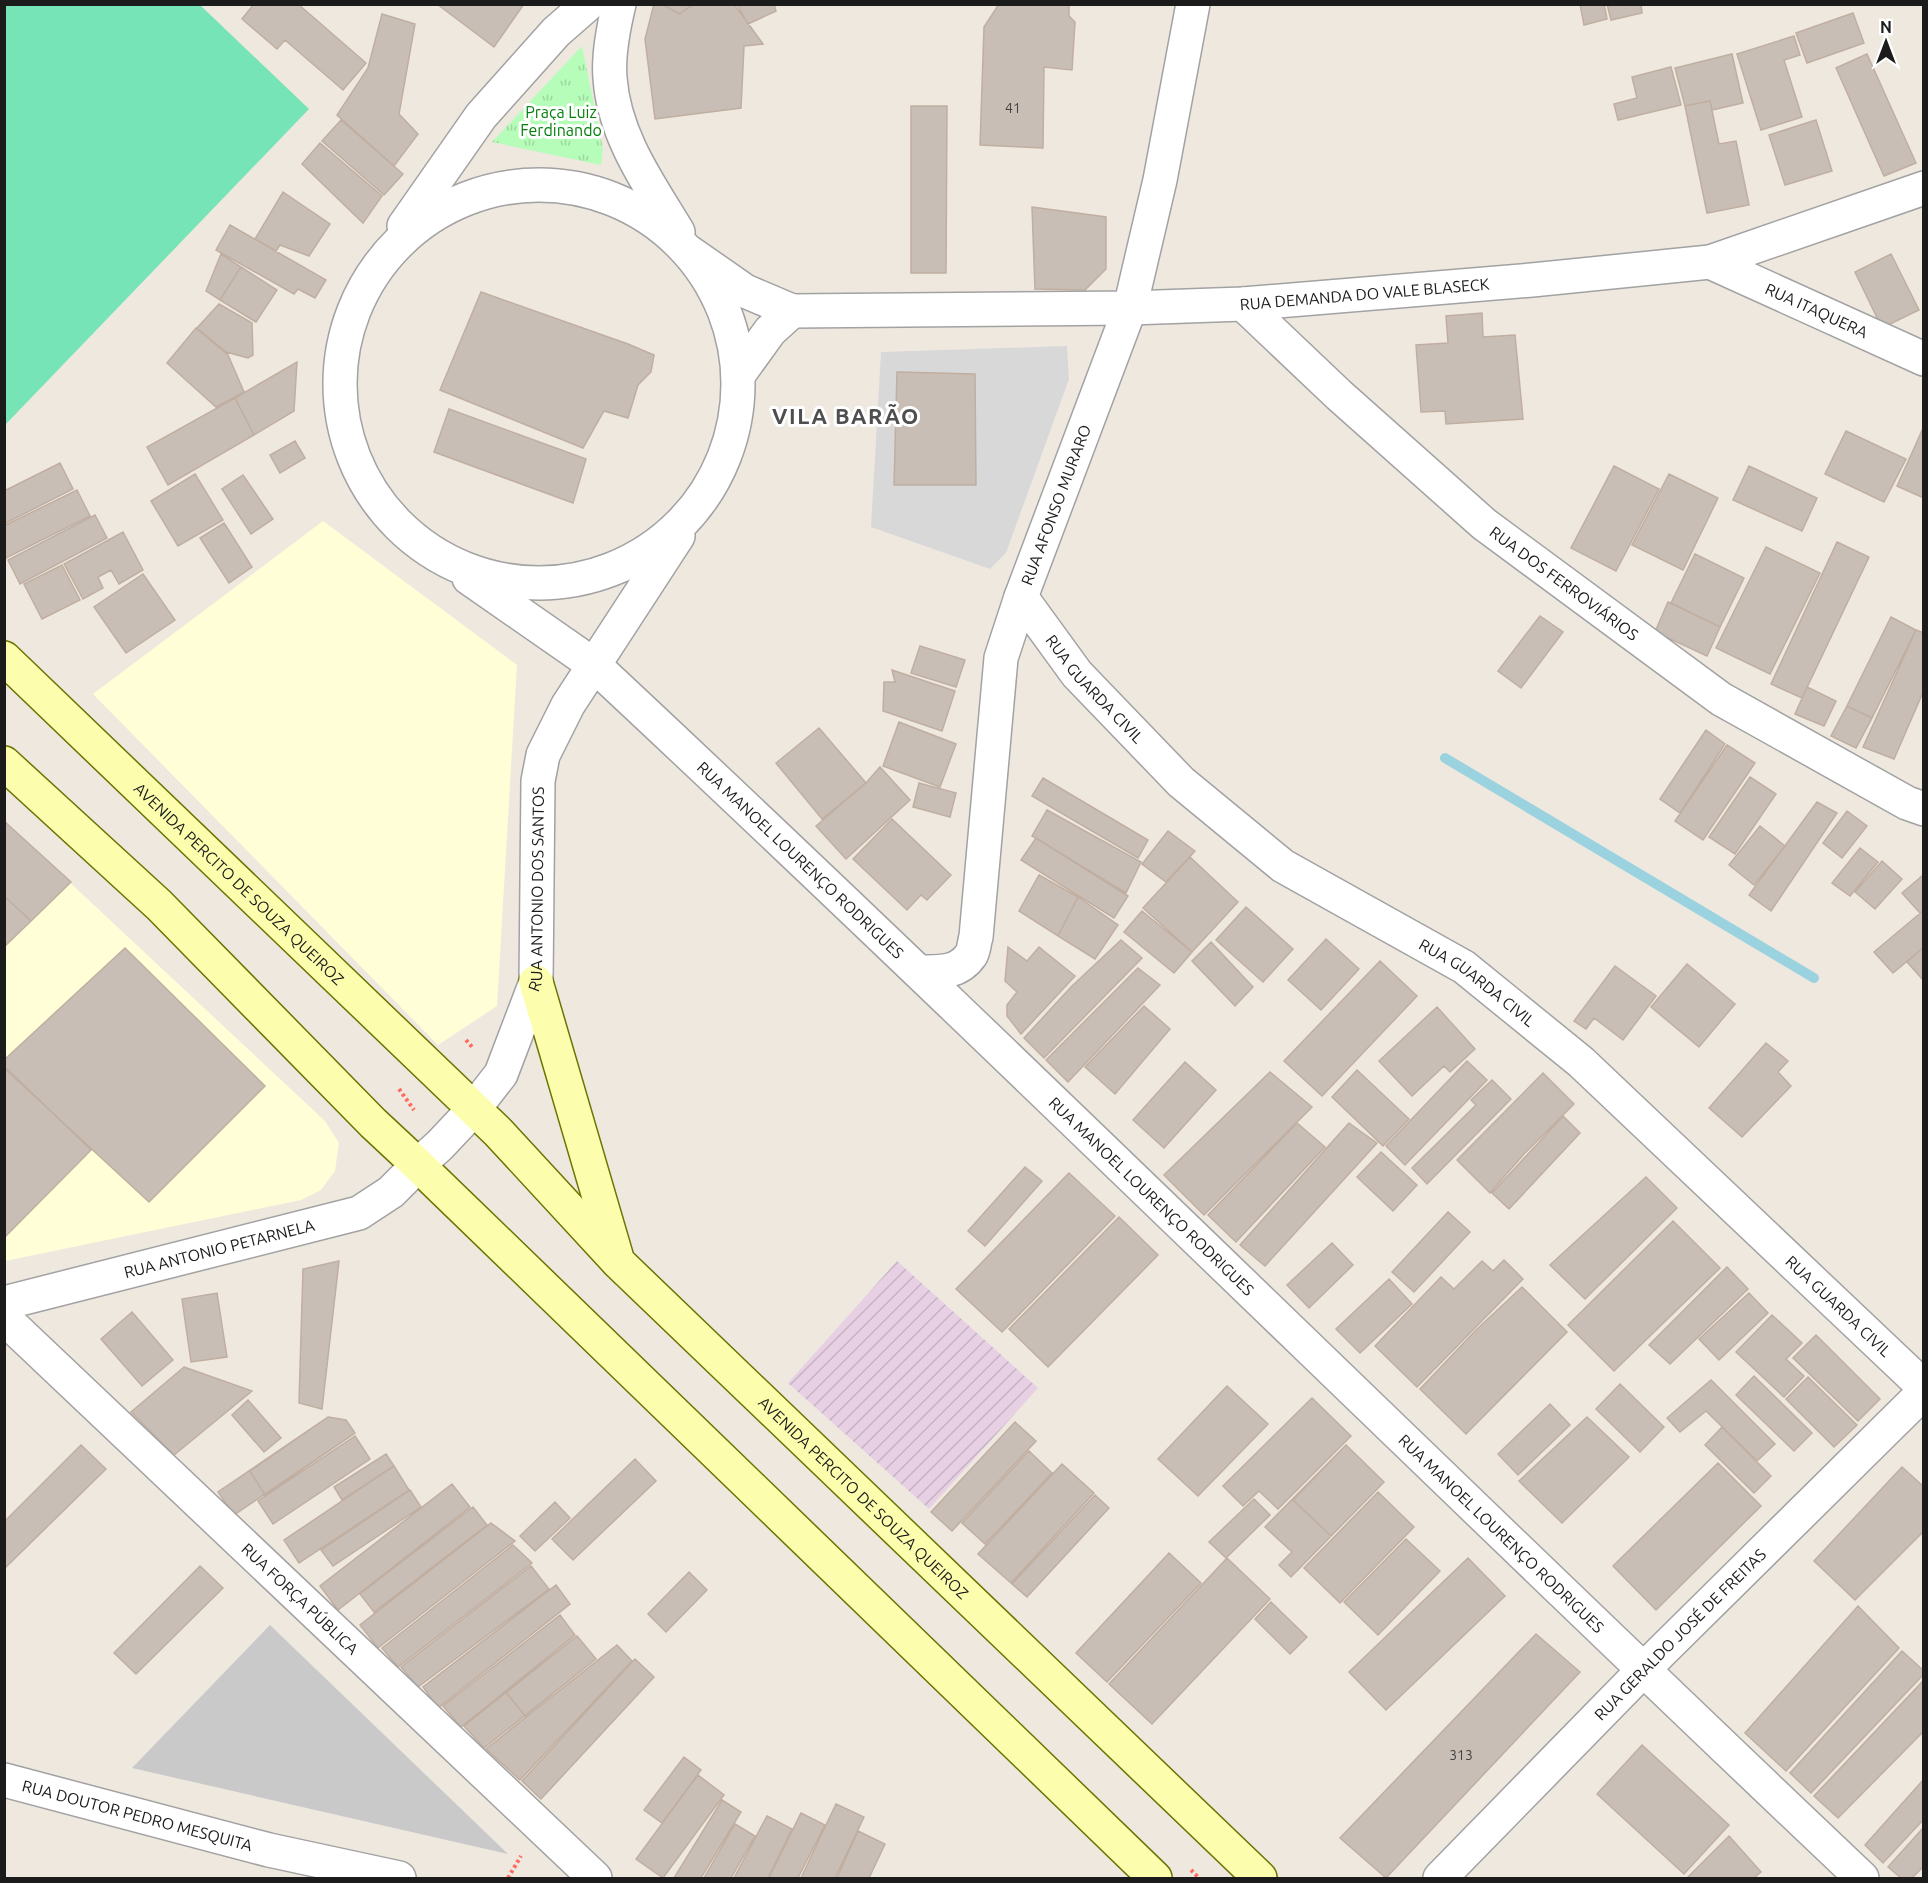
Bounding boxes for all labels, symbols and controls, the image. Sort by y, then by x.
north arrow [1856,12,1916,72]
text: N [1880,18,1892,36]
house number: 41 [1005,100,1021,116]
park label: Praça Luiz Ferdinando [520,103,602,139]
street label: RUA DEMANDA DO VALE BLASECK [1239,275,1490,313]
street label: RUA ITAQUERA [1763,279,1871,342]
district label: VILA BARÃO [772,403,920,428]
street label: RUA AFONSO MURARO [1017,422,1094,588]
street label: RUA DOS FERROVIÁRIOS [1486,523,1642,644]
street label: RUA GUARDA CIVIL [1042,631,1147,747]
street label: RUA MANOEL LOURENÇO RODRIGUES [694,758,907,962]
street label: AVENIDA PERCITO DE SOUZA QUEIROZ [131,779,348,988]
street label: RUA ANTONIO DOS SANTOS [524,786,547,994]
street label: RUA GUARDA CIVIL [1416,935,1539,1030]
street label: RUA MANOEL LOURENÇO RODRIGUES [1045,1093,1258,1299]
street label: RUA ANTONIO PETARNELA [122,1216,317,1281]
street label: RUA GUARDA CIVIL [1782,1252,1895,1360]
street label: AVENIDA PERCITO DE SOUZA QUEIROZ [755,1393,972,1602]
street label: RUA MANOEL LOURENÇO RODRIGUES [1395,1431,1608,1636]
street label: RUA FORÇA PÚBLICA [238,1539,362,1658]
street label: RUA GERALDO JOSÉ DE FREITAS [1591,1545,1769,1724]
house number: 313 [1449,1747,1473,1763]
street label: RUA DOUTOR PEDRO MESQUITA [20,1776,255,1854]

